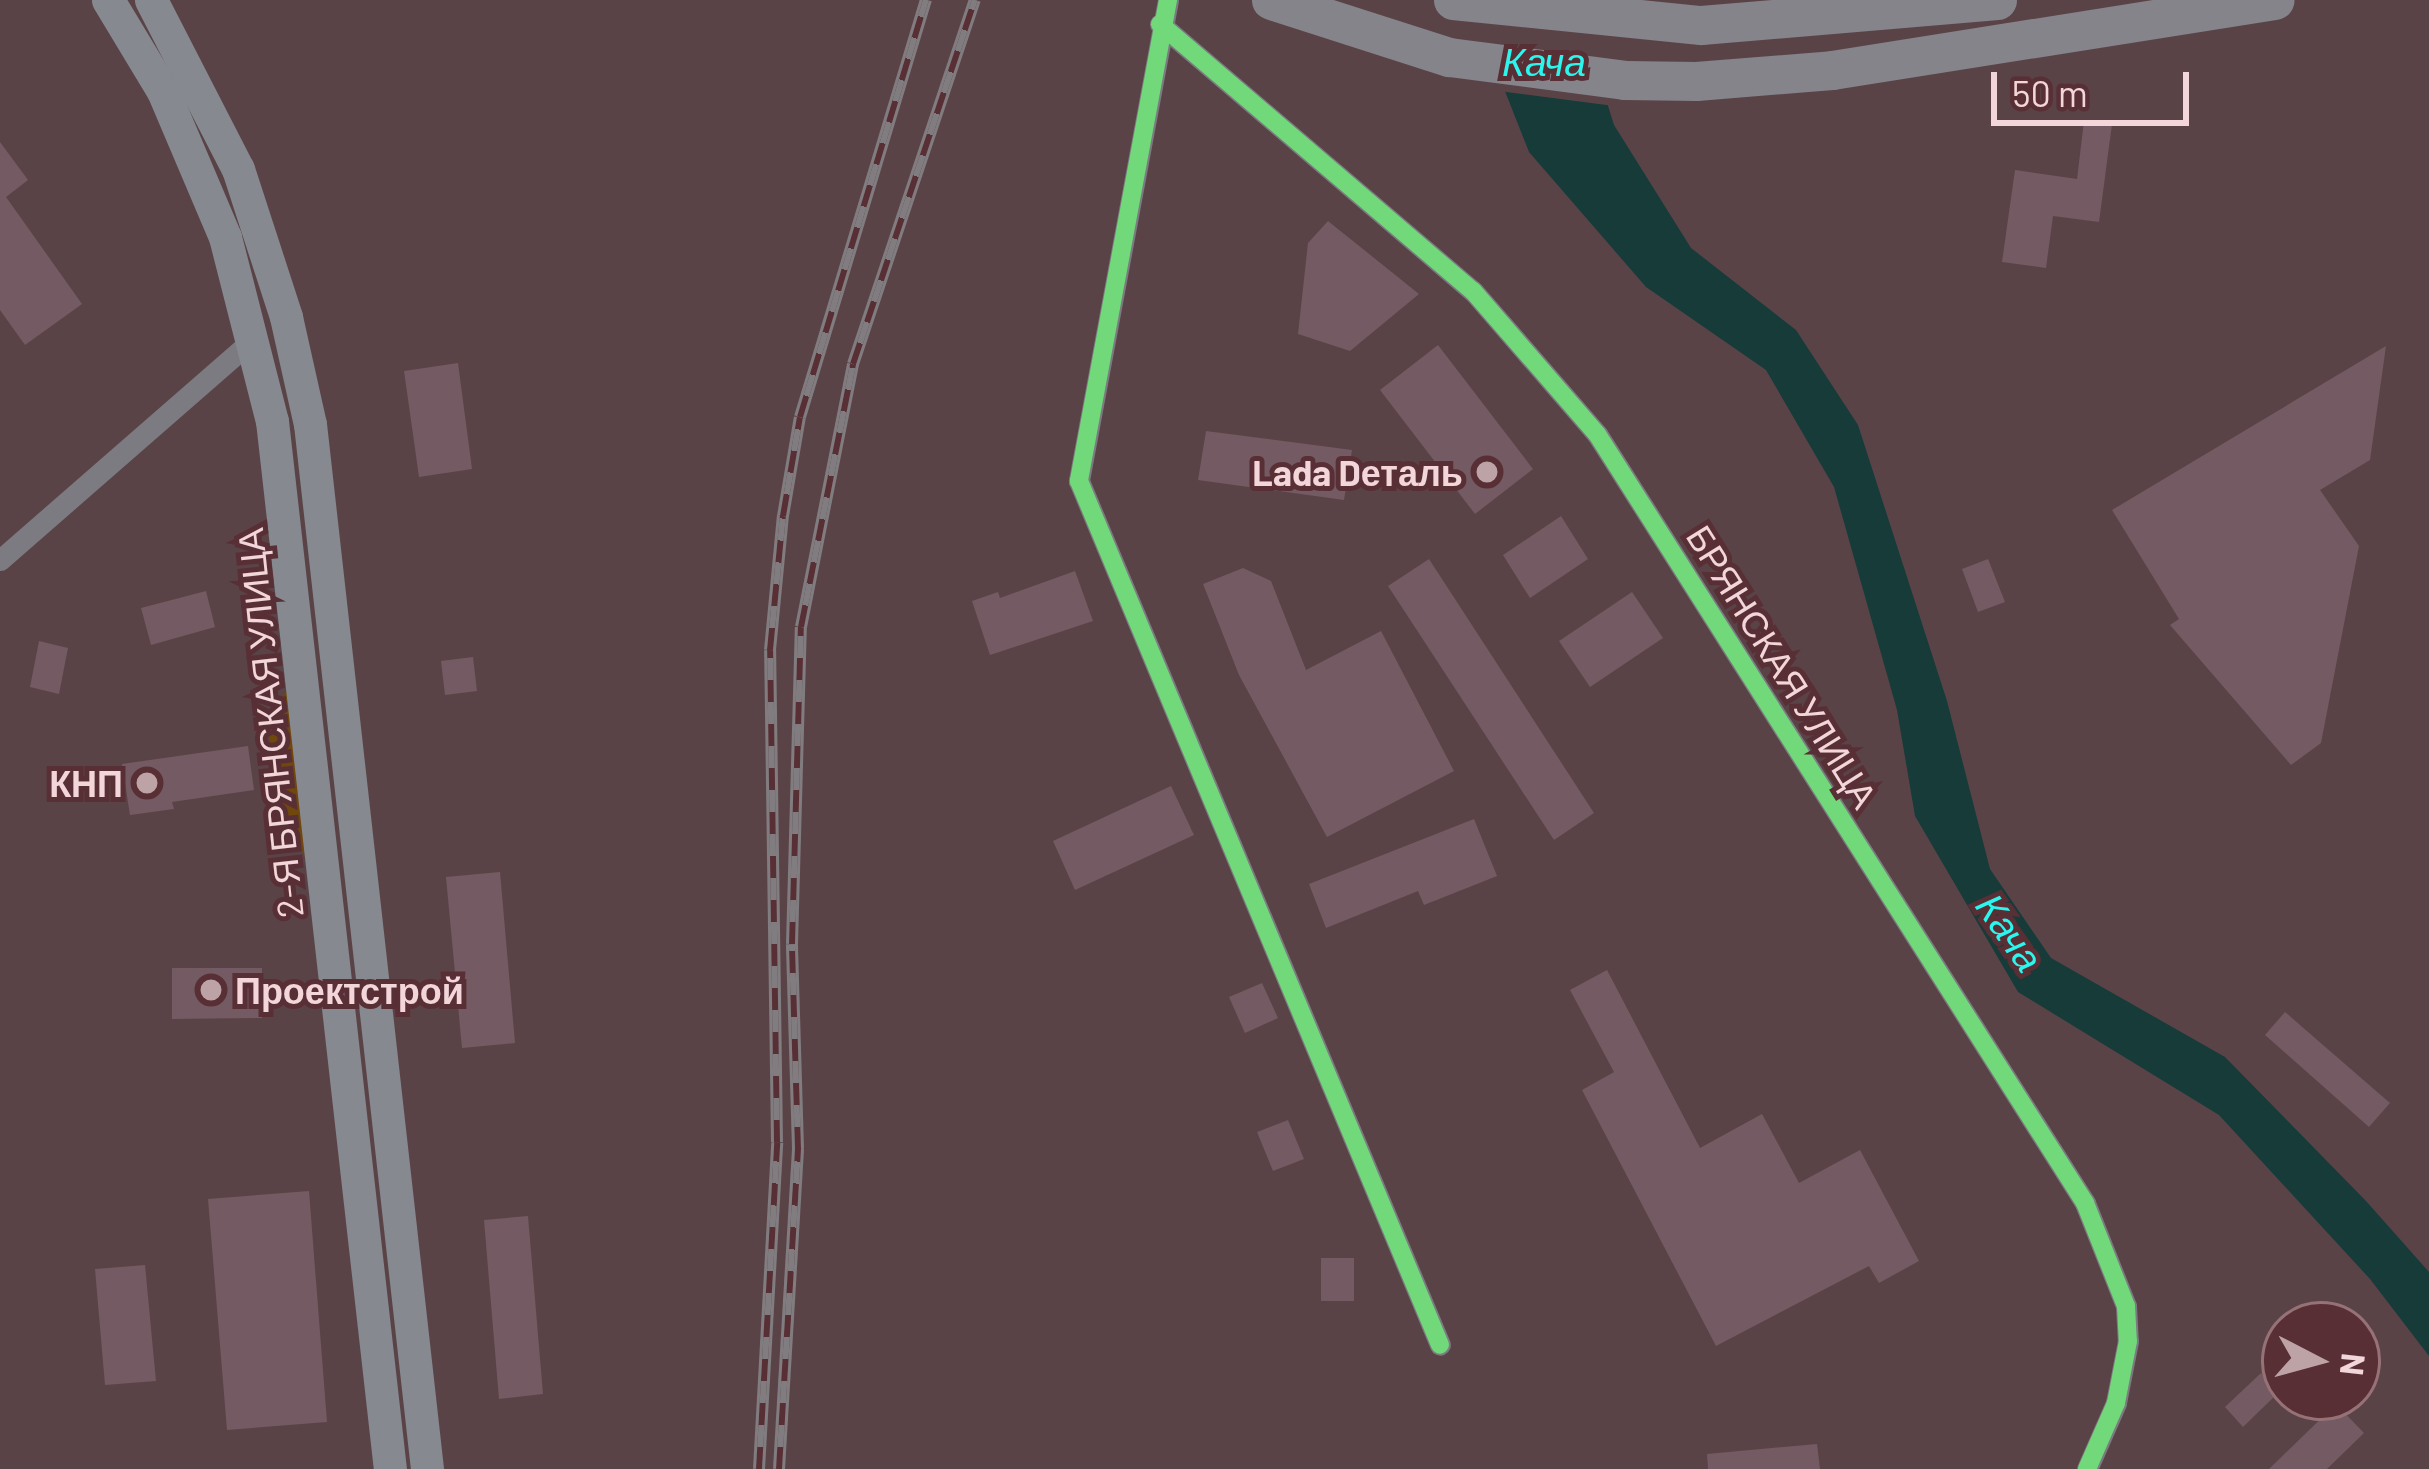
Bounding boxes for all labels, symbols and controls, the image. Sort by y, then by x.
water label: Кача [1502,38,1586,84]
scale bar [1997,48,2195,122]
text: 50 m [2012,71,2088,114]
place label: Lada Dеталь [1252,450,1463,494]
marker: Lada Dеталь [1474,459,1500,485]
street label: БРЯНСКАЯ УЛИЦА [1679,517,1887,815]
street label: 2-Я БРЯНСКАЯ УЛИЦА [227,526,311,920]
place label: КНП [49,761,123,805]
marker: КНП [134,770,160,796]
water label: Кача [1967,884,2053,980]
place label: Проектстрой [235,968,464,1012]
marker: Проектстрой [198,977,224,1003]
north arrow [2261,1301,2381,1421]
text: N [2333,1351,2375,1377]

